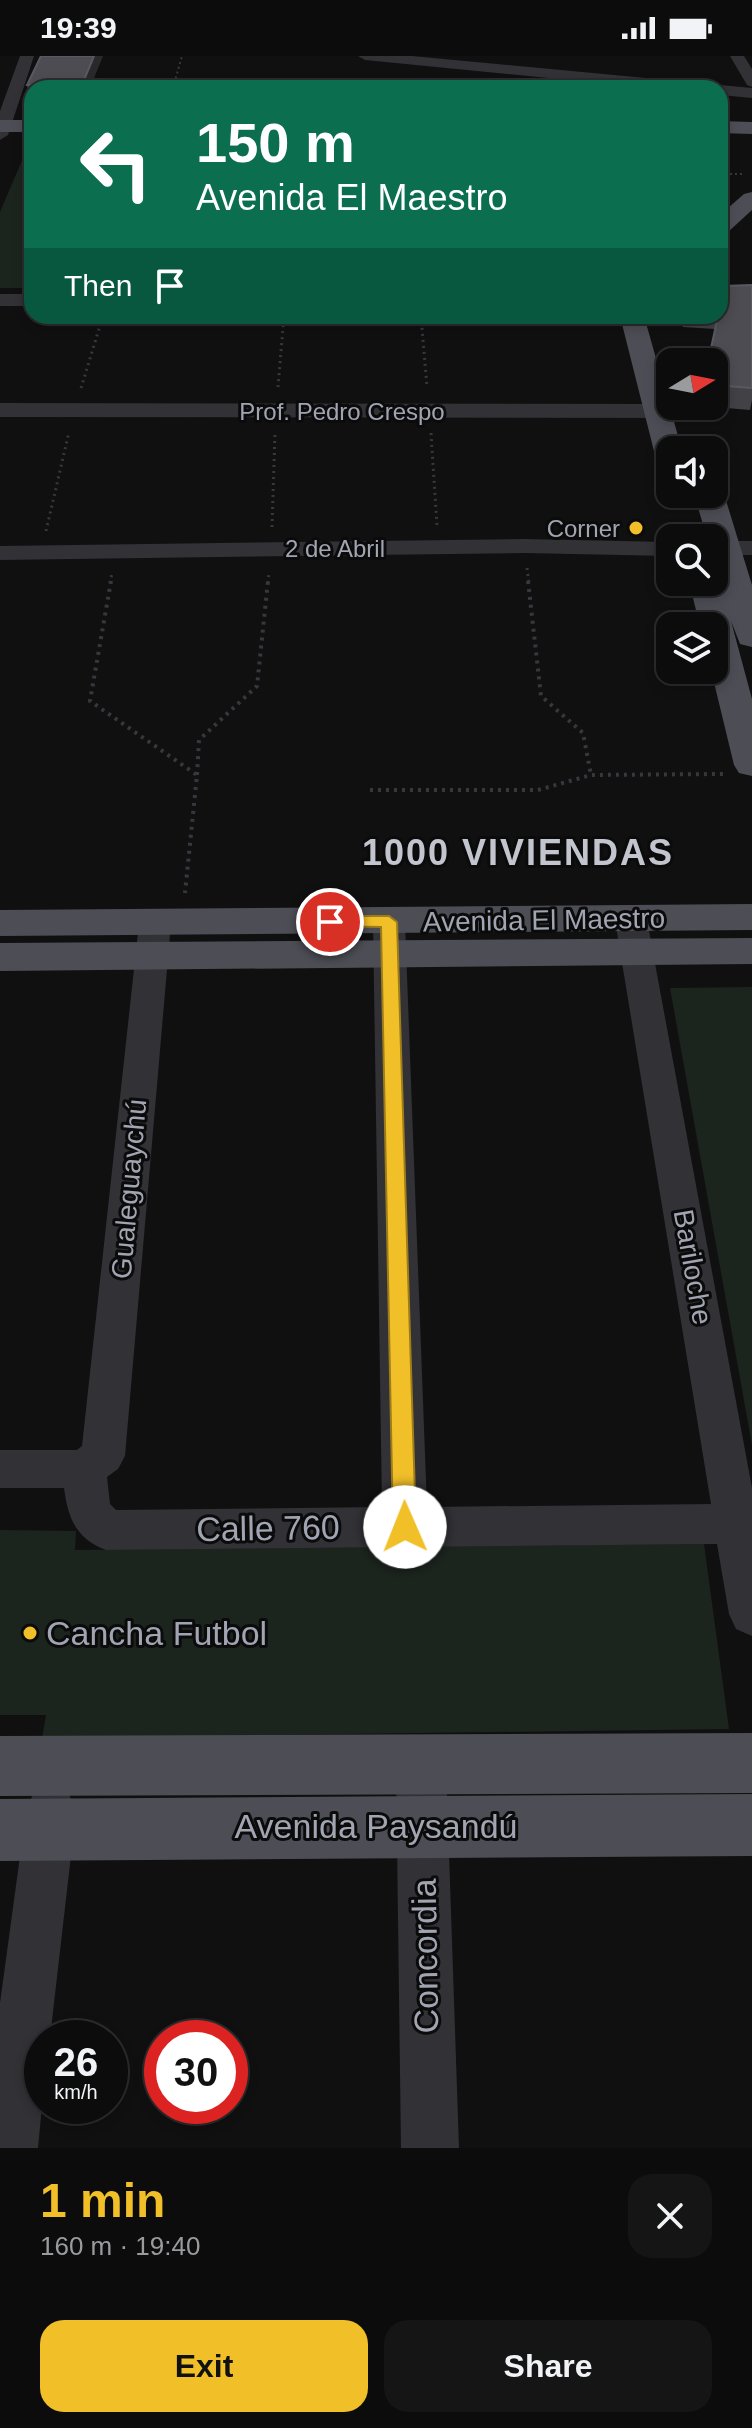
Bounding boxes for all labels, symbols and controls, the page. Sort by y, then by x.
text: 19:39 [40,11,117,44]
text: 150 m [196,111,355,174]
icon: left [64,112,168,216]
text: Avenida El Maestro [196,177,508,218]
icon: arrive [148,264,192,308]
text: Then [64,269,132,302]
north arrow [656,348,728,420]
map controls [656,348,728,684]
street label: Prof. Pedro Crespo [239,398,445,425]
button: sound [656,436,728,508]
place label: Corner [547,515,620,542]
marker: Corner [627,519,645,537]
button: search [656,524,728,596]
street label: 2 de Abril [285,535,385,562]
button: layers [656,612,728,684]
district label: 1000 VIVIENDAS [362,832,674,873]
pin [296,888,364,956]
icon: arrive [308,900,352,944]
street label: Avenida El Maestro [423,902,665,938]
street label: Gualeguaychú [106,1098,152,1280]
street label: Bariloche [668,1207,718,1327]
position arrow [363,1485,447,1569]
street label: Calle 760 [196,1508,340,1548]
place label: Cancha Futbol [46,1614,267,1652]
marker: Cancha Futbol [21,1624,39,1642]
street label: Avenida Paysandú [235,1807,517,1845]
street label: Concordia [405,1878,445,2034]
speed limit sign: 30 [144,2020,248,2124]
text: 26 [54,2040,98,2084]
text: km/h [54,2081,98,2103]
text: 1 min [40,2174,165,2227]
button: close [628,2174,712,2258]
text: 160 m · 19:40 [40,2231,200,2261]
button: Exit [40,2320,368,2412]
button: Share [384,2320,712,2412]

